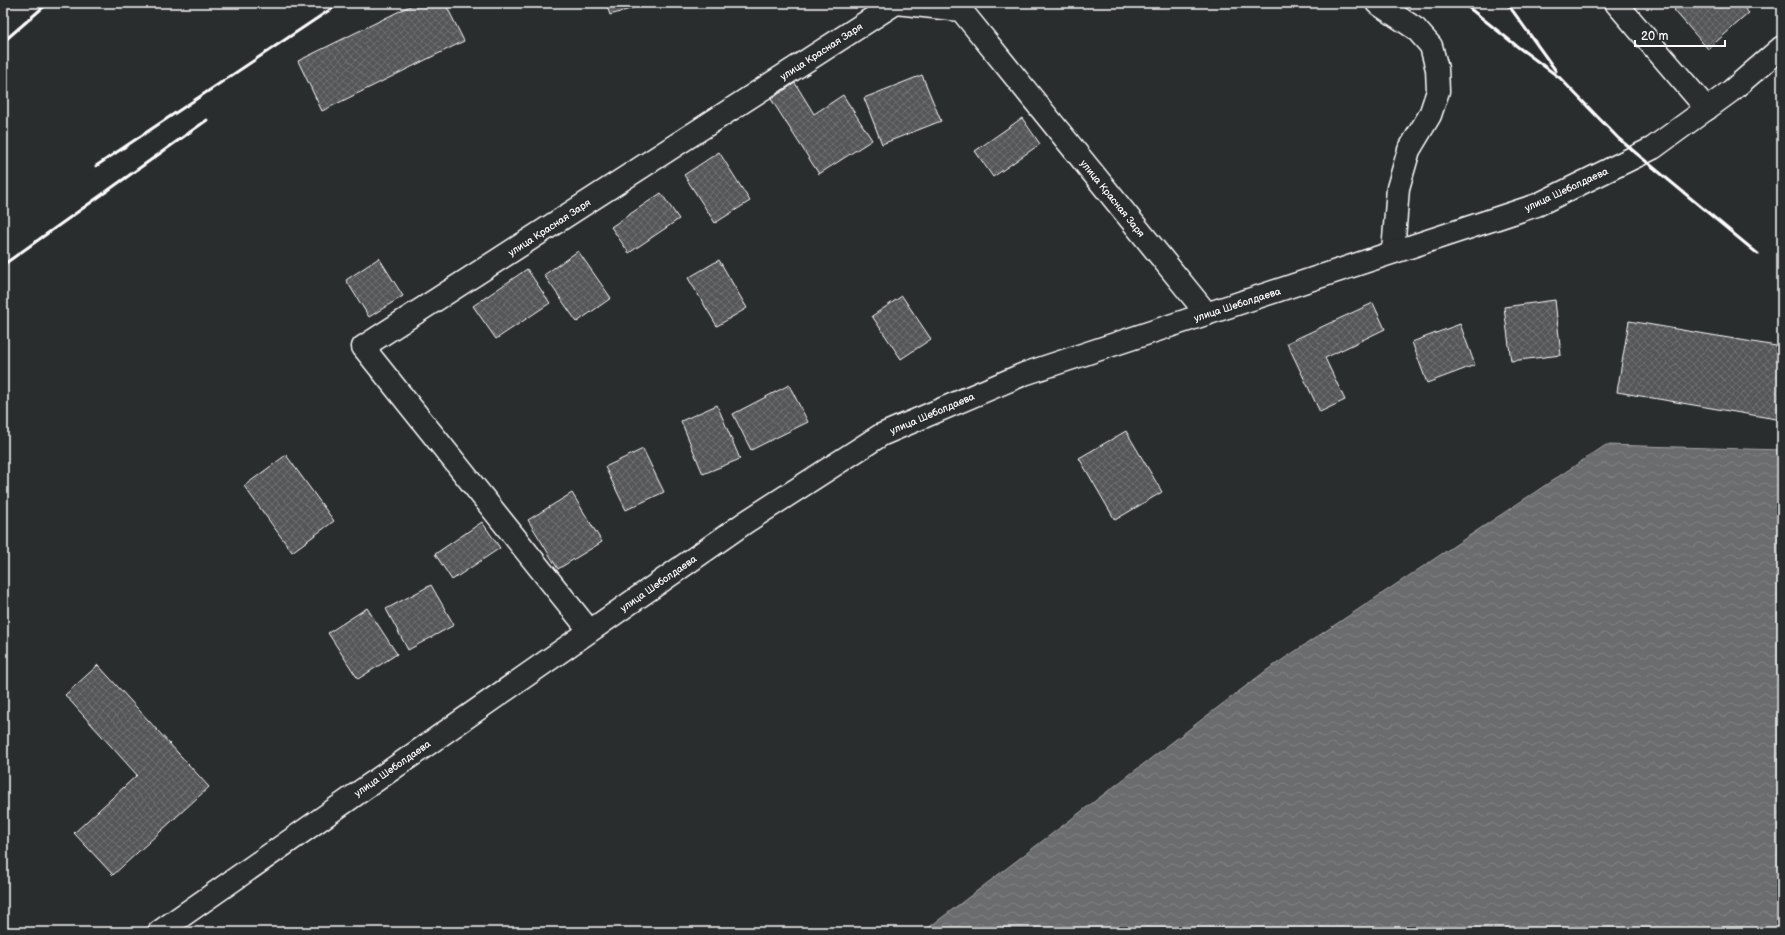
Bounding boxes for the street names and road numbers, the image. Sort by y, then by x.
street label: улица Красная Заря [778,20,865,83]
street label: улица Красная Заря [1077,158,1147,240]
street label: улица Шеболдаева [1523,165,1610,214]
street label: улица Красная Заря [506,196,593,259]
street label: улица Шеболдаева [1192,285,1282,325]
street label: улица Шеболдаева [888,391,977,437]
street label: улица Шеболдаева [618,553,699,615]
street label: улица Шеболдаева [352,738,433,800]

